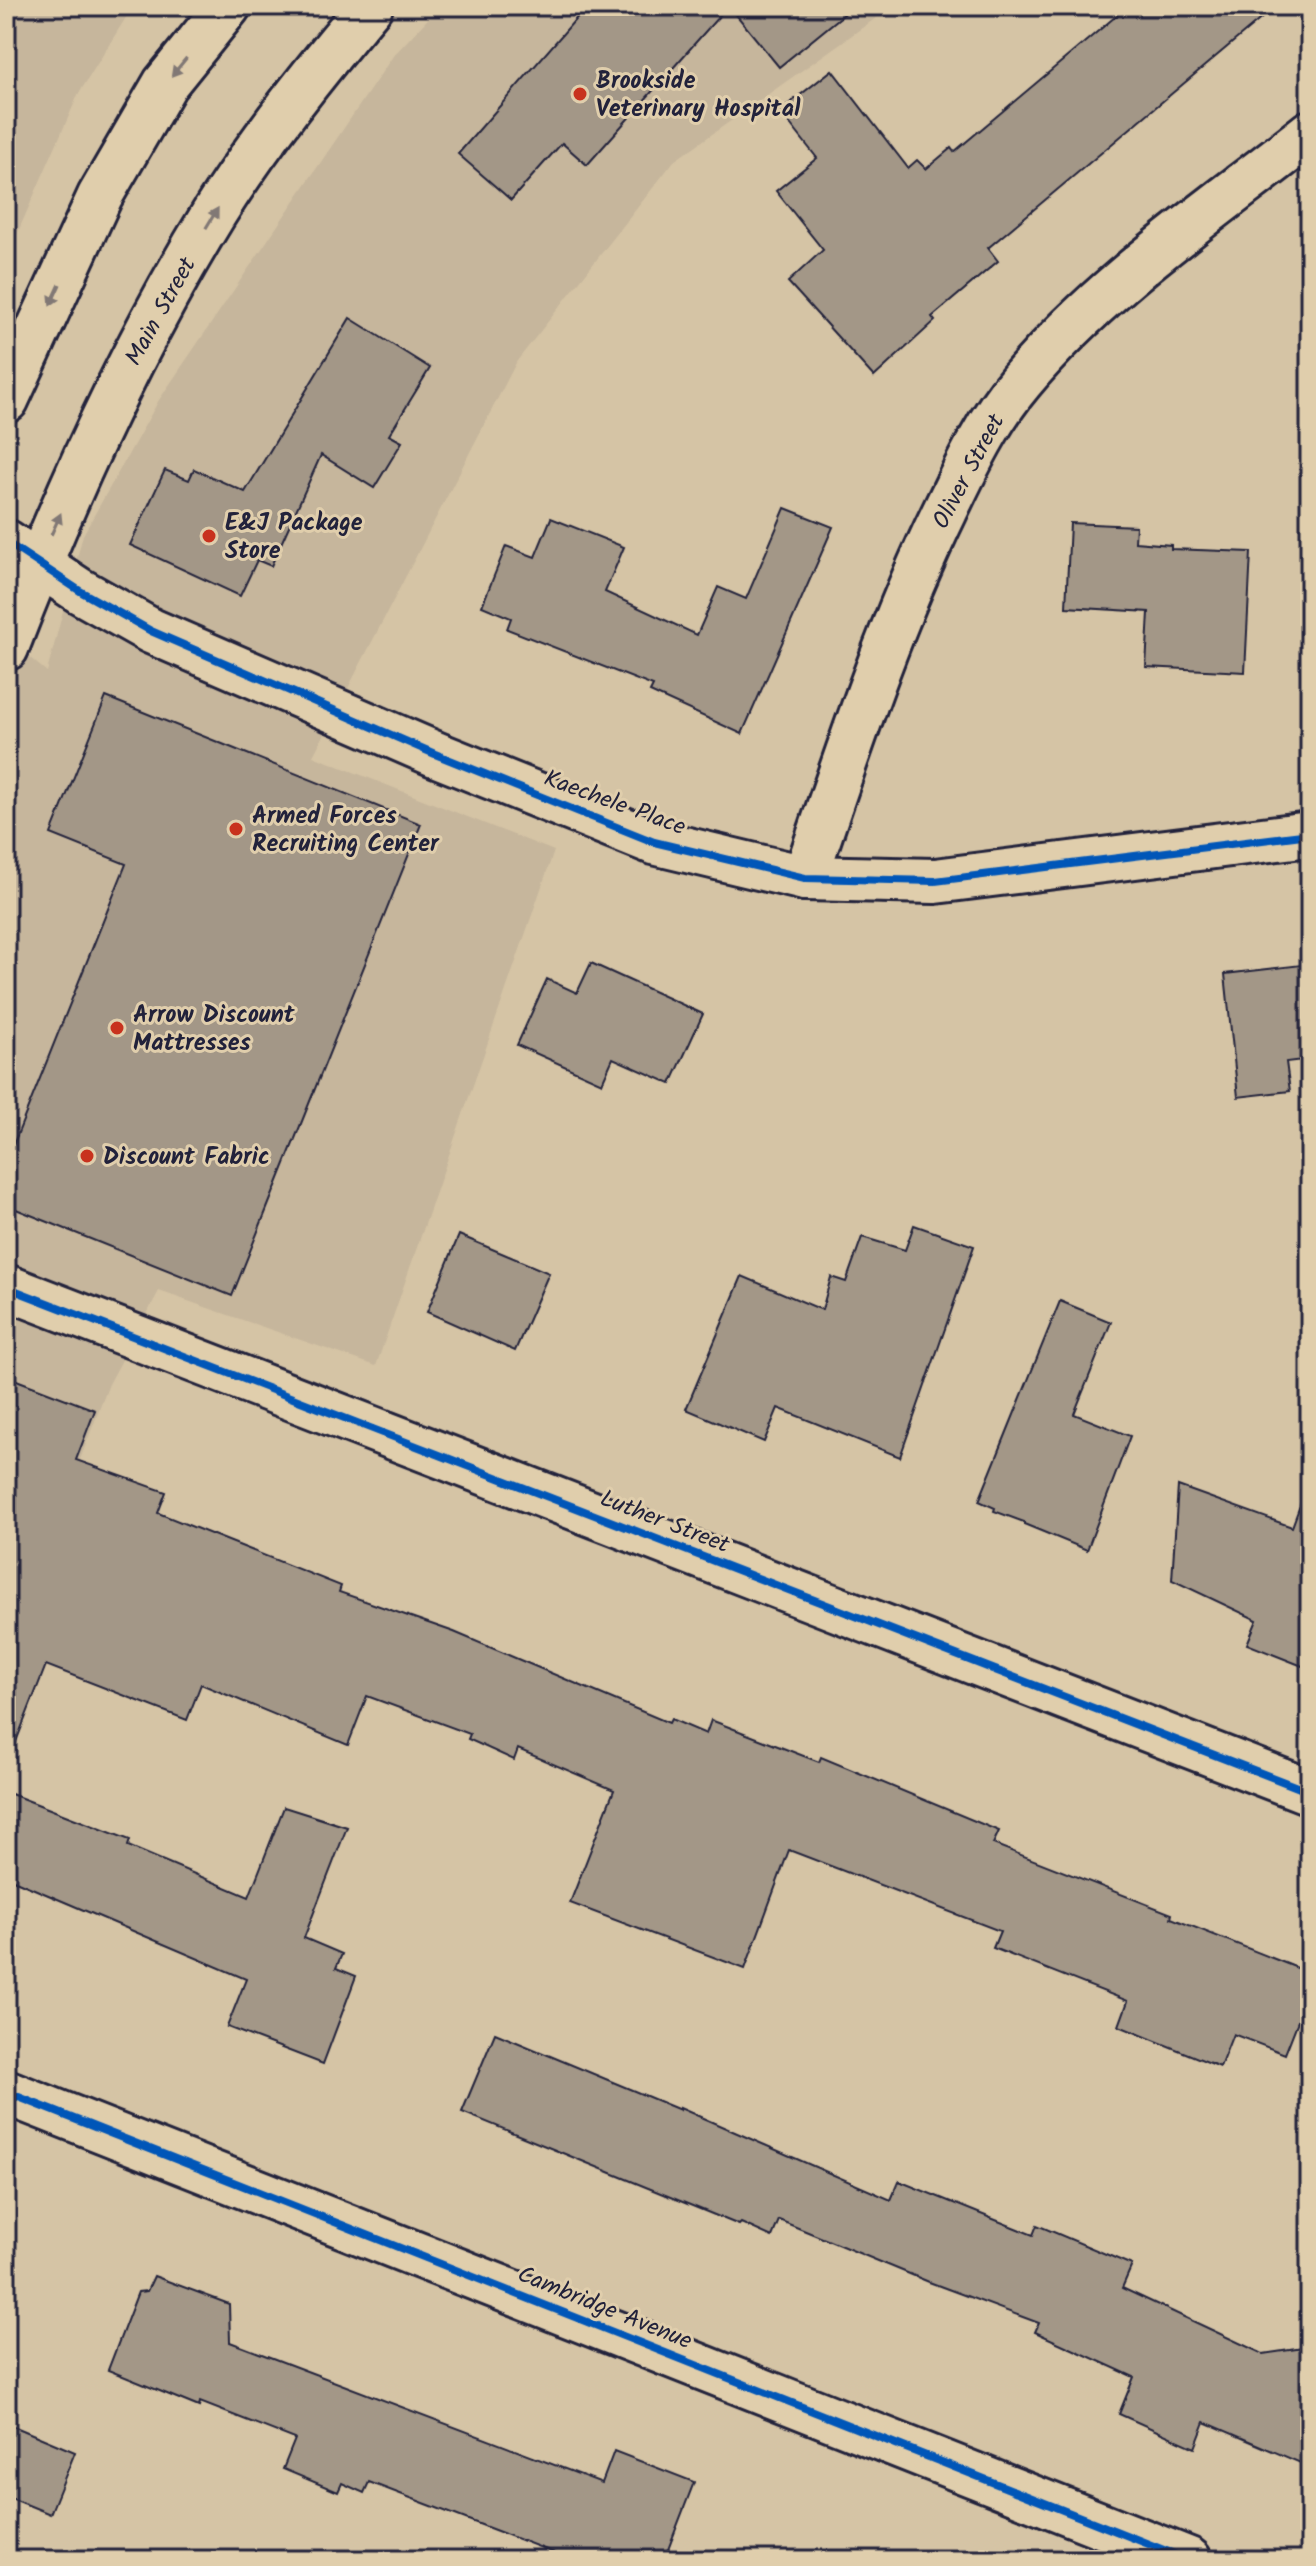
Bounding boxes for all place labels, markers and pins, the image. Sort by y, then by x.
place label: Brookside Veterinary Hospital [596,62,801,129]
marker: Brookside Veterinary Hospital [571,85,589,103]
place label: E&J Package Store [225,504,363,571]
marker: E&J Package Store [200,527,218,545]
place label: Armed Forces Recruiting Center [252,797,440,864]
marker: Armed Forces Recruiting Center [227,820,245,838]
place label: Arrow Discount Mattresses [133,996,296,1063]
marker: Arrow Discount Mattresses [108,1019,126,1037]
place label: Discount Fabric [103,1138,270,1177]
marker: Discount Fabric [78,1147,96,1165]

